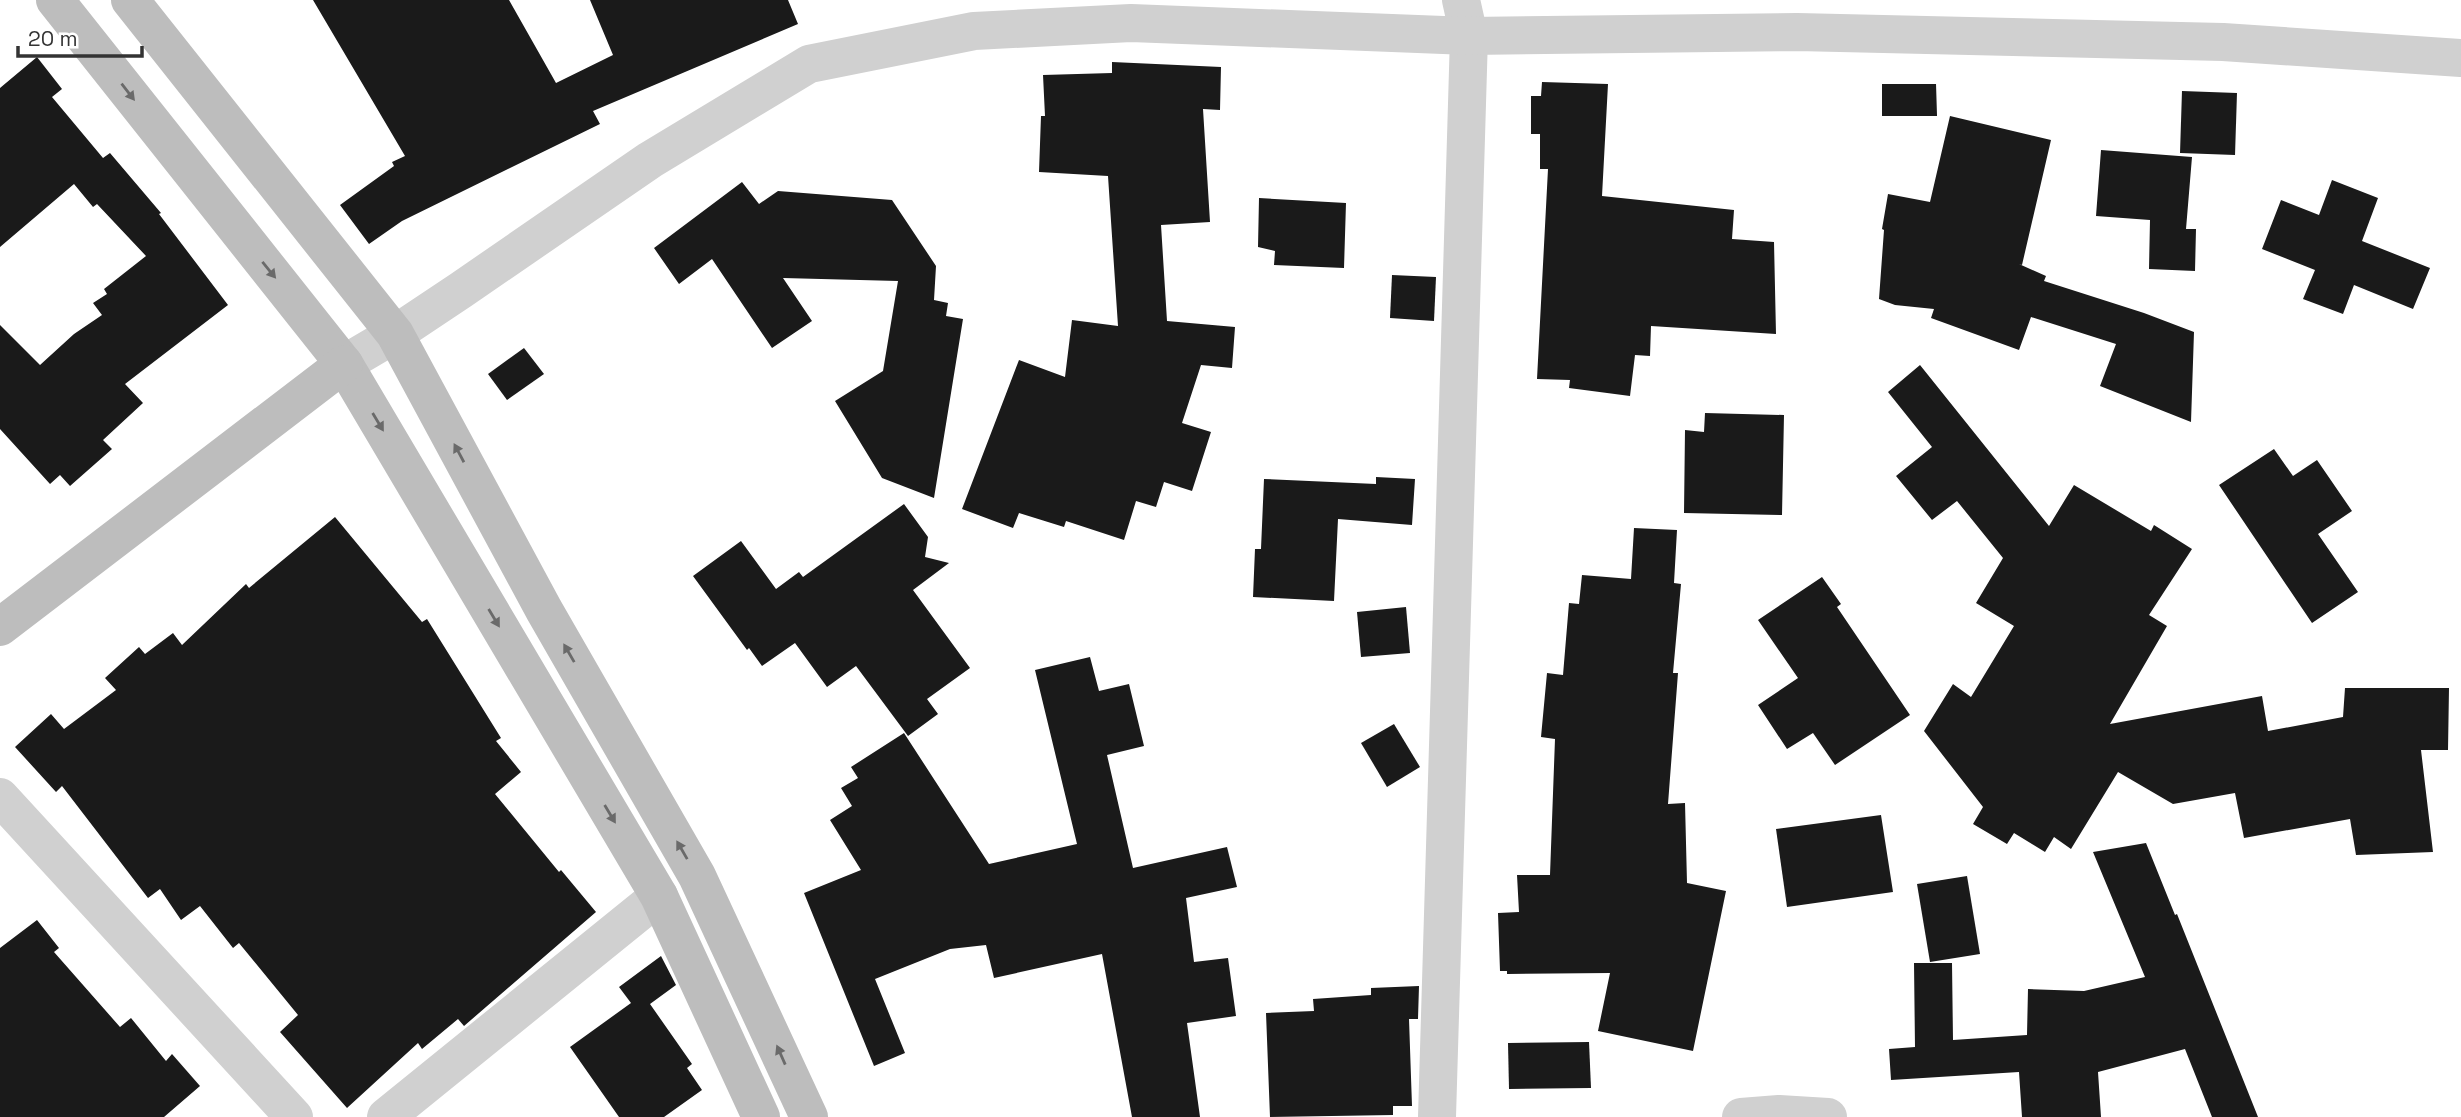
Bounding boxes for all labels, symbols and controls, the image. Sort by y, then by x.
scale bar [18,14,142,58]
text: 20 m [28,25,78,52]
one-way arrow [120,83,134,101]
one-way arrow [262,261,277,279]
one-way arrow [372,413,385,432]
one-way arrow [453,444,465,463]
one-way arrow [488,609,501,628]
one-way arrow [563,643,575,662]
one-way arrow [604,804,616,824]
one-way arrow [676,840,689,859]
one-way arrow [775,1045,787,1065]

